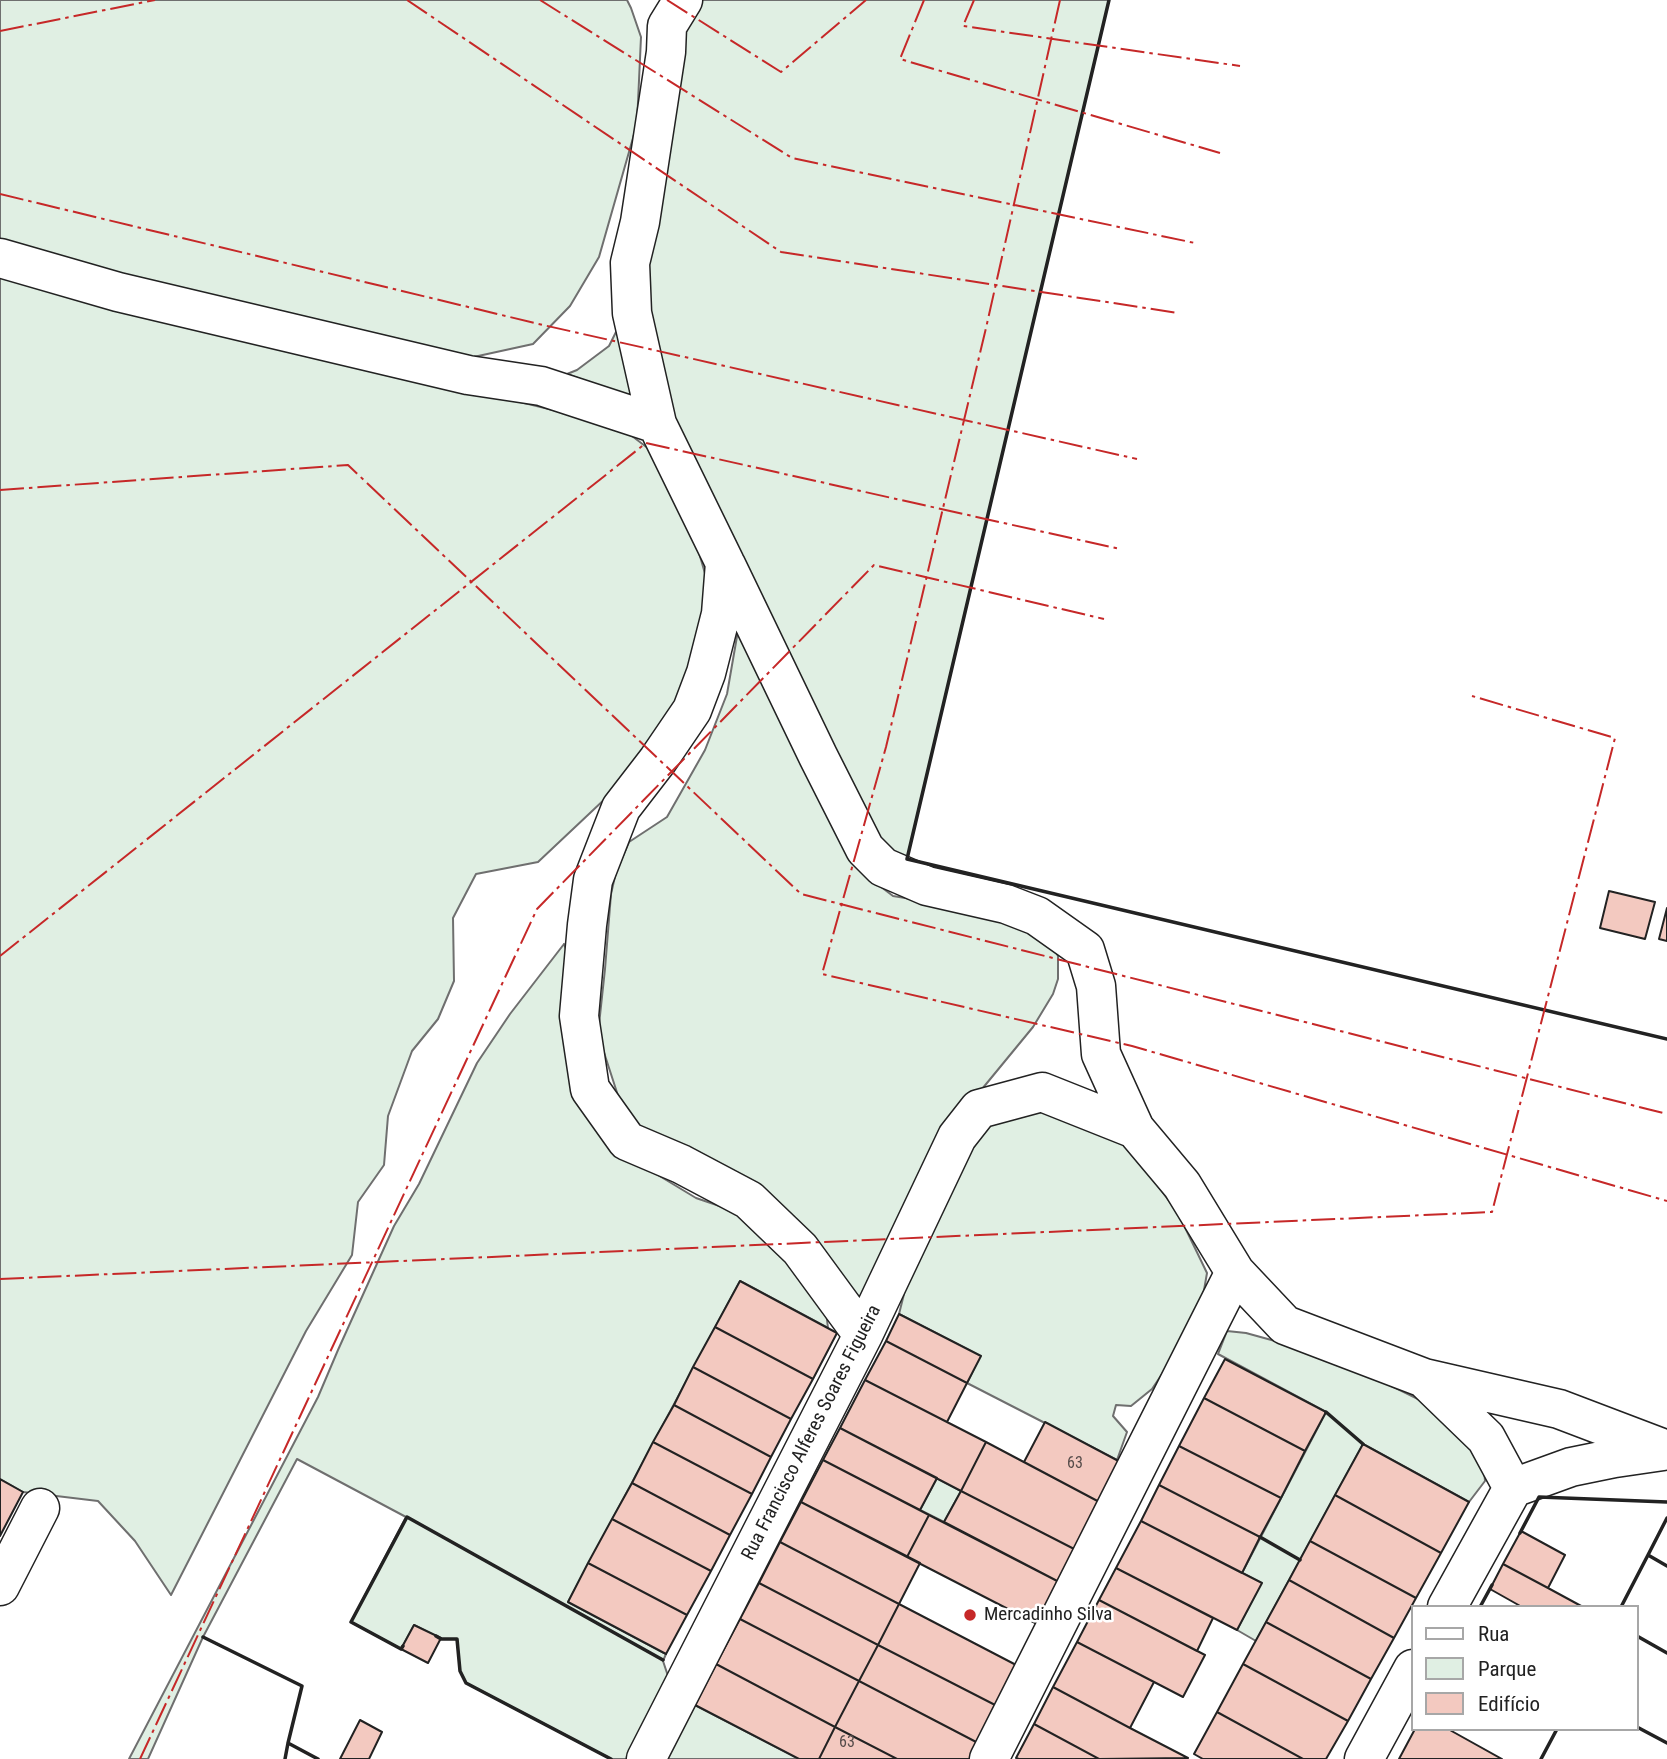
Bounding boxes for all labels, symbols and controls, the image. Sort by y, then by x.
street label: Rua Francisco Alferes Soares Figueira [738,1302,886,1564]
house number: 63 [1067,1454,1083,1474]
place label: Mercadinho Silva [984,1604,1112,1626]
legend [1412,1605,1639,1731]
marker: Mercadinho Silva [962,1607,978,1623]
text: Rua [1478,1622,1509,1646]
text: Parque [1478,1657,1536,1681]
text: Edifício [1478,1692,1540,1716]
house number: 63 [839,1733,855,1753]

